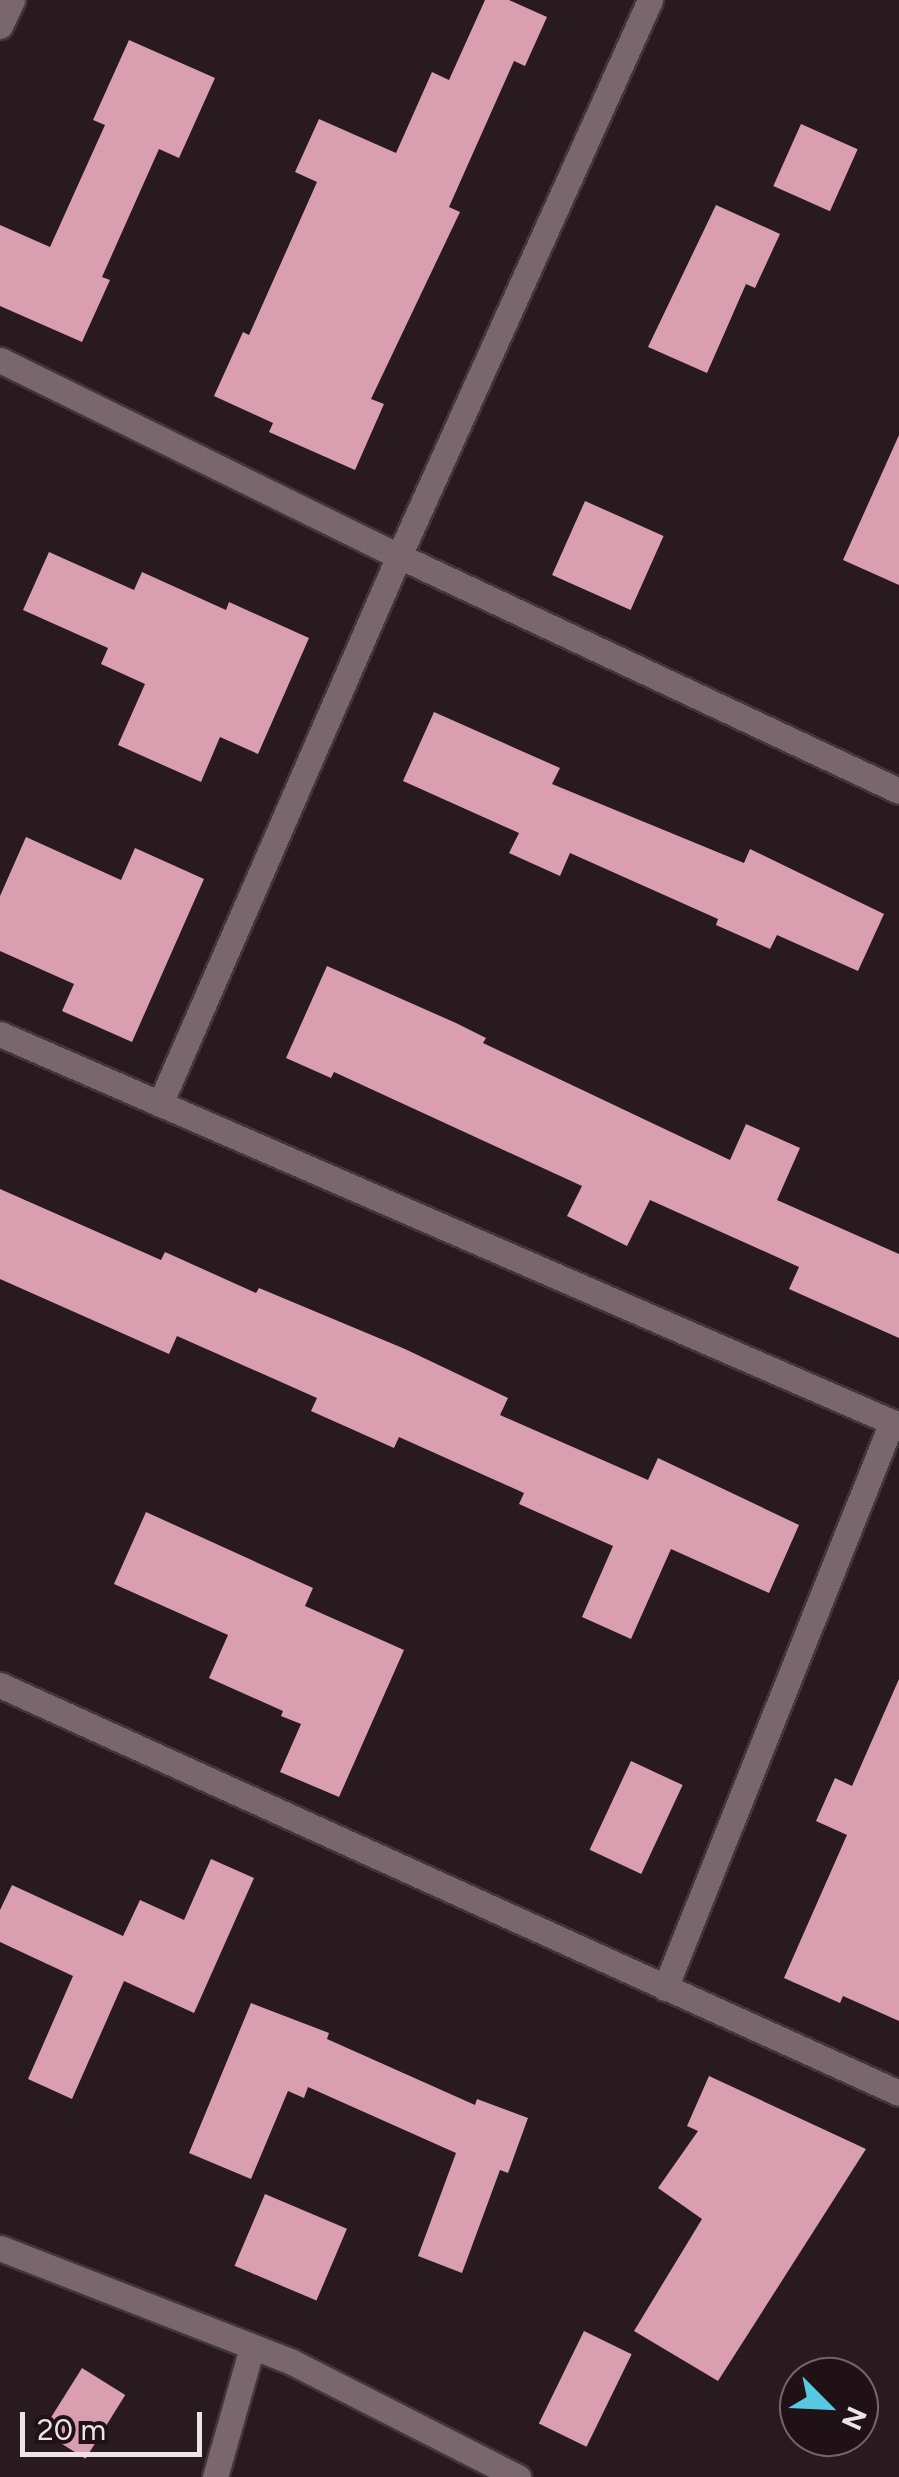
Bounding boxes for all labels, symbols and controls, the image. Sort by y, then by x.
north arrow [779,2357,879,2457]
scale bar [25,2392,208,2454]
text: N [835,2402,875,2435]
text: 20 m [37,2411,106,2448]

